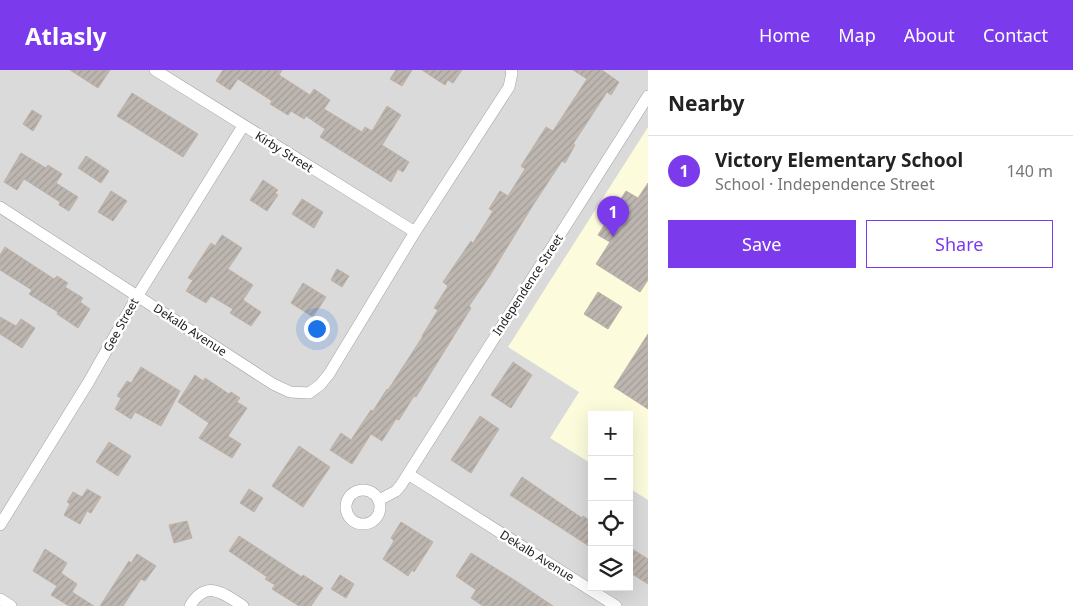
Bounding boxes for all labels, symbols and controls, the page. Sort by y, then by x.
text: Atlasly [25,19,106,52]
text: Home [759,23,810,47]
text: Map [838,23,876,47]
text: About [904,23,955,47]
text: Contact [983,23,1048,47]
text: Nearby [668,89,744,117]
street label: Kirby Street [252,127,317,176]
text: Victory Elementary School [715,147,963,173]
text: 1 [679,160,689,182]
text: 140 m [1006,160,1053,182]
text: School · Independence Street [715,173,935,195]
pin: 1 [597,196,629,237]
button: Save [668,220,856,268]
button: Share [866,220,1053,268]
street label: Independence Street [488,230,567,339]
street label: Gee Street [99,294,143,355]
street label: Dekalb Avenue [150,299,230,360]
your location [304,316,330,342]
map controls [588,411,633,591]
button: + [588,411,633,456]
button: − [588,456,633,501]
button: locate [588,501,633,546]
street label: Dekalb Avenue [497,526,578,585]
button: layers [588,546,633,591]

